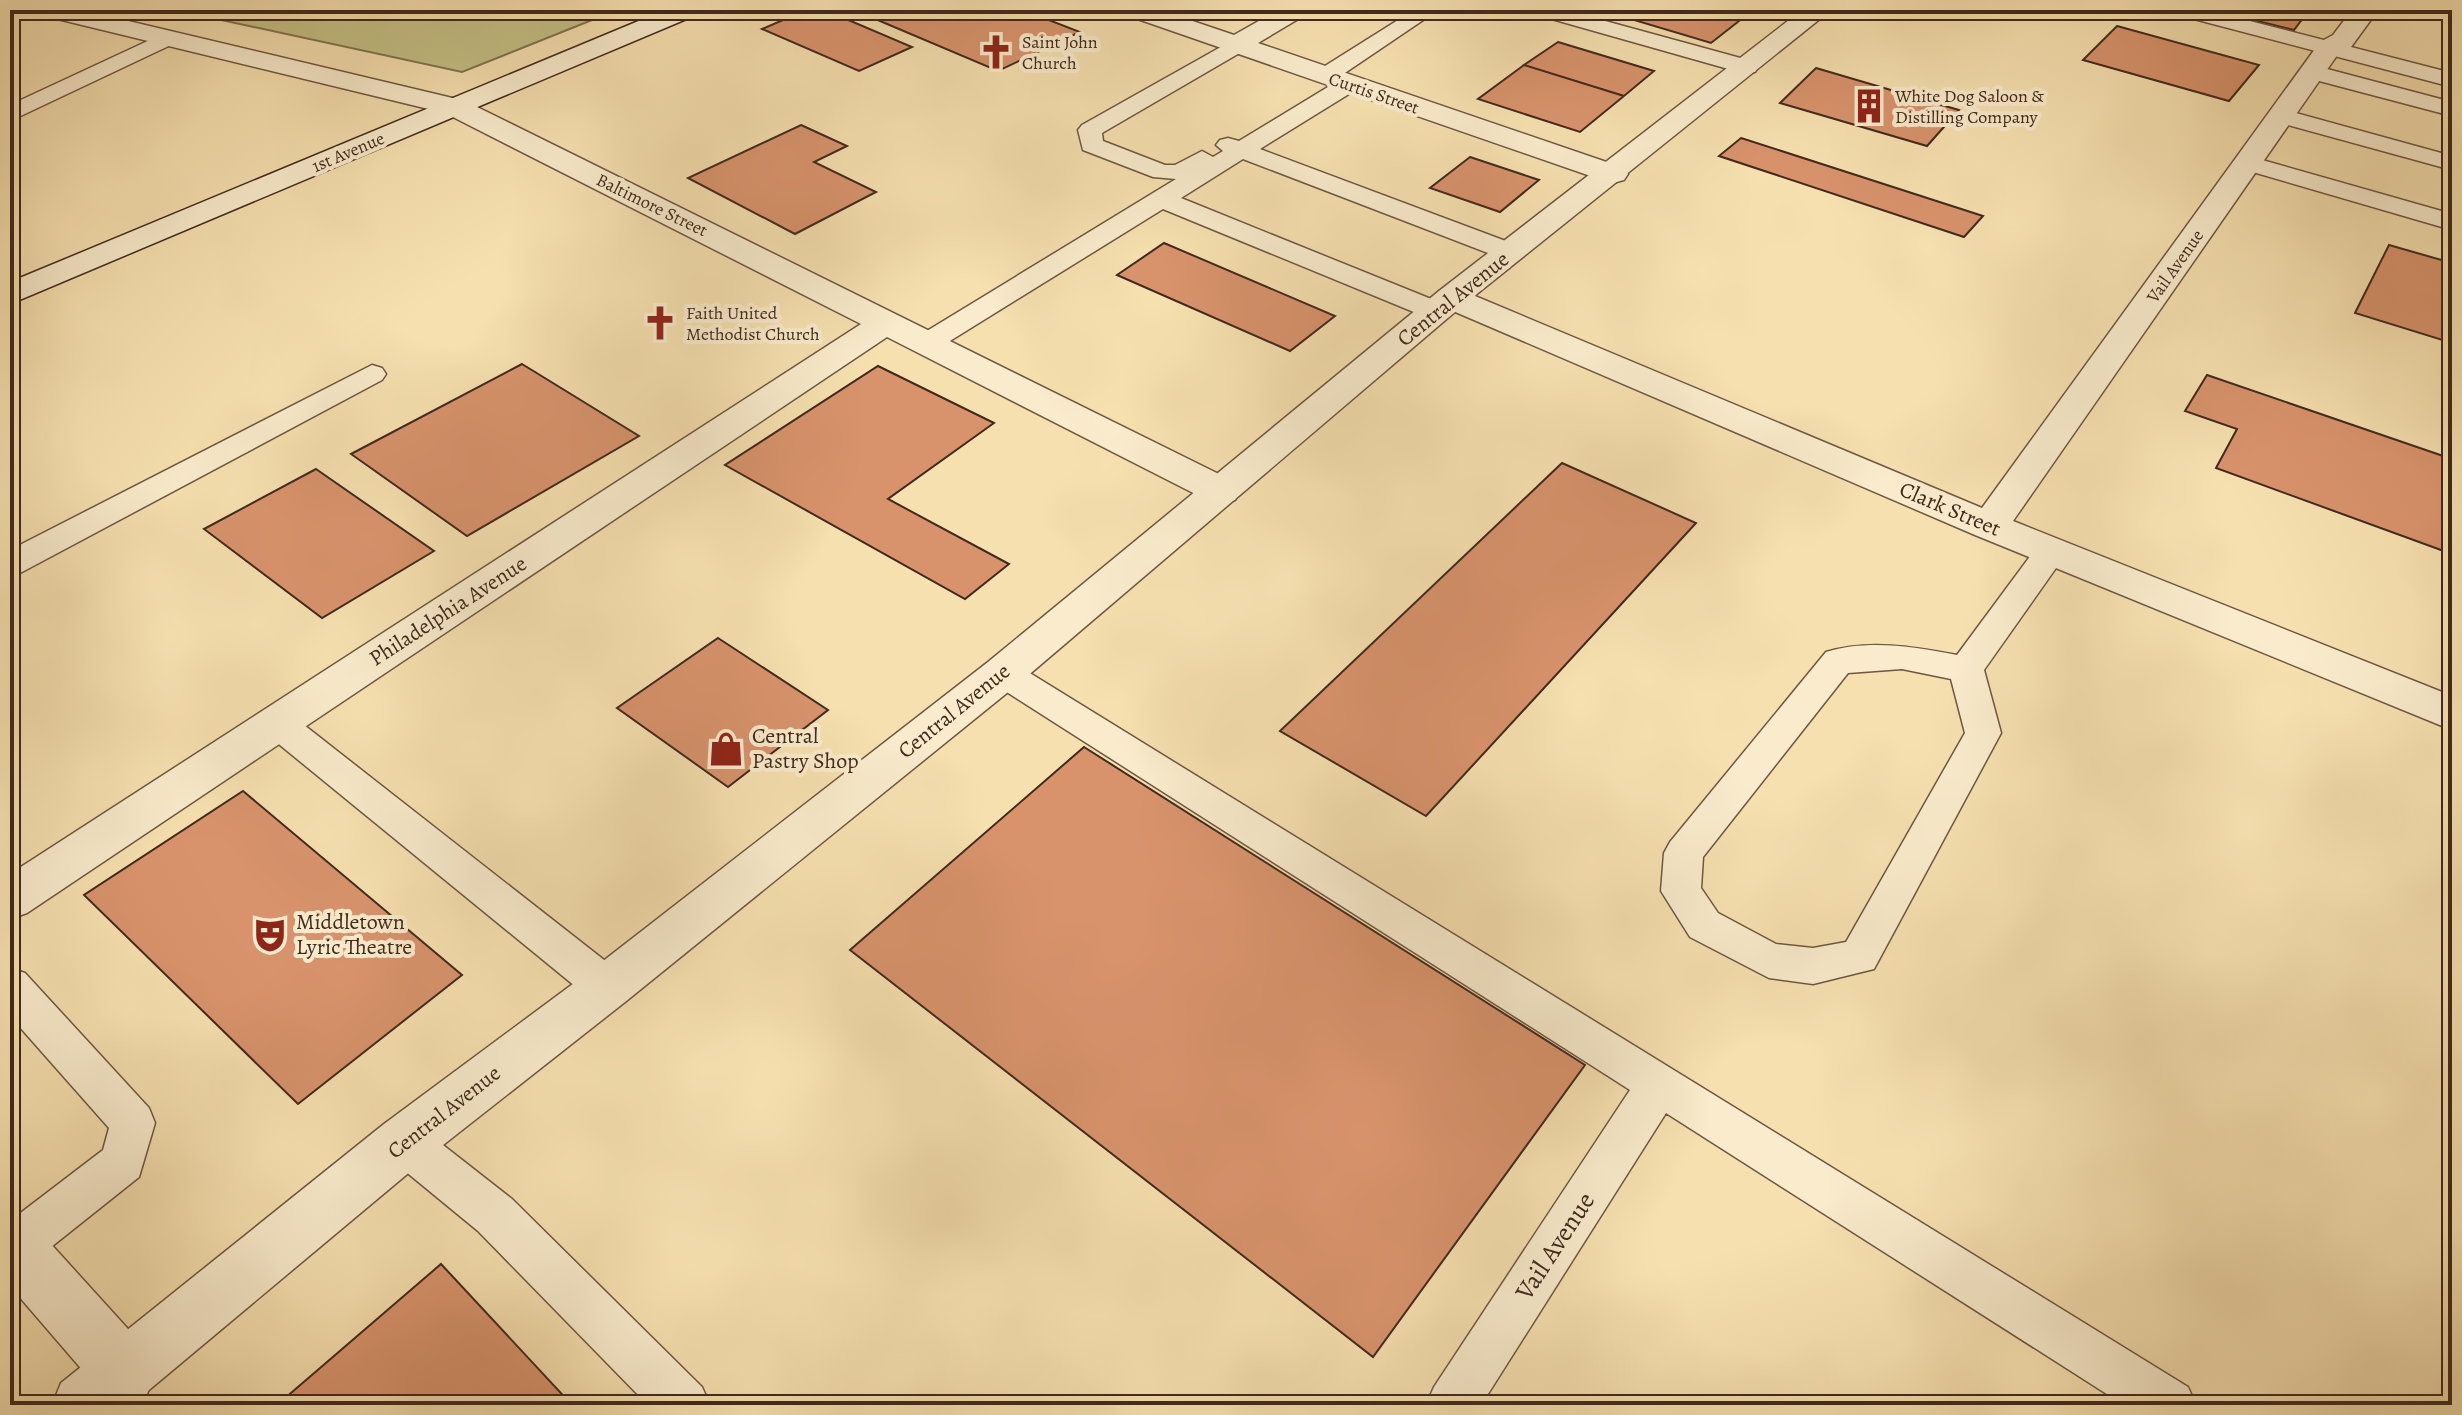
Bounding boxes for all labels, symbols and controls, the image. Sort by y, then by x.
place label: Saint John Church [1022,30,1098,75]
church icon: Saint John Church [977,33,1015,71]
street label: Curtis Street [1326,66,1422,120]
place label: White Dog Saloon & Distilling Company [1894,84,2044,129]
building icon: White Dog Saloon & Distilling Company [1850,87,1888,125]
street label: 1st Avenue [308,126,388,178]
street label: Baltimore Street [592,168,712,242]
street label: Vail Avenue [2140,224,2209,308]
street label: Central Avenue [1391,244,1515,354]
place label: Faith United Methodist Church [686,301,820,346]
church icon: Faith United Methodist Church [641,304,679,342]
street label: Clark Street [1895,474,2005,544]
street label: Philadelphia Avenue [363,549,533,673]
street label: Central Avenue [892,656,1016,766]
place label: Central Pastry Shop [752,721,859,776]
shop icon: Central Pastry Shop [707,730,745,768]
place label: Middletown Lyric Theatre [296,907,412,962]
theatre icon: Middletown Lyric Theatre [251,916,289,954]
street label: Central Avenue [381,1058,507,1166]
street label: Vail Avenue [1507,1185,1603,1308]

